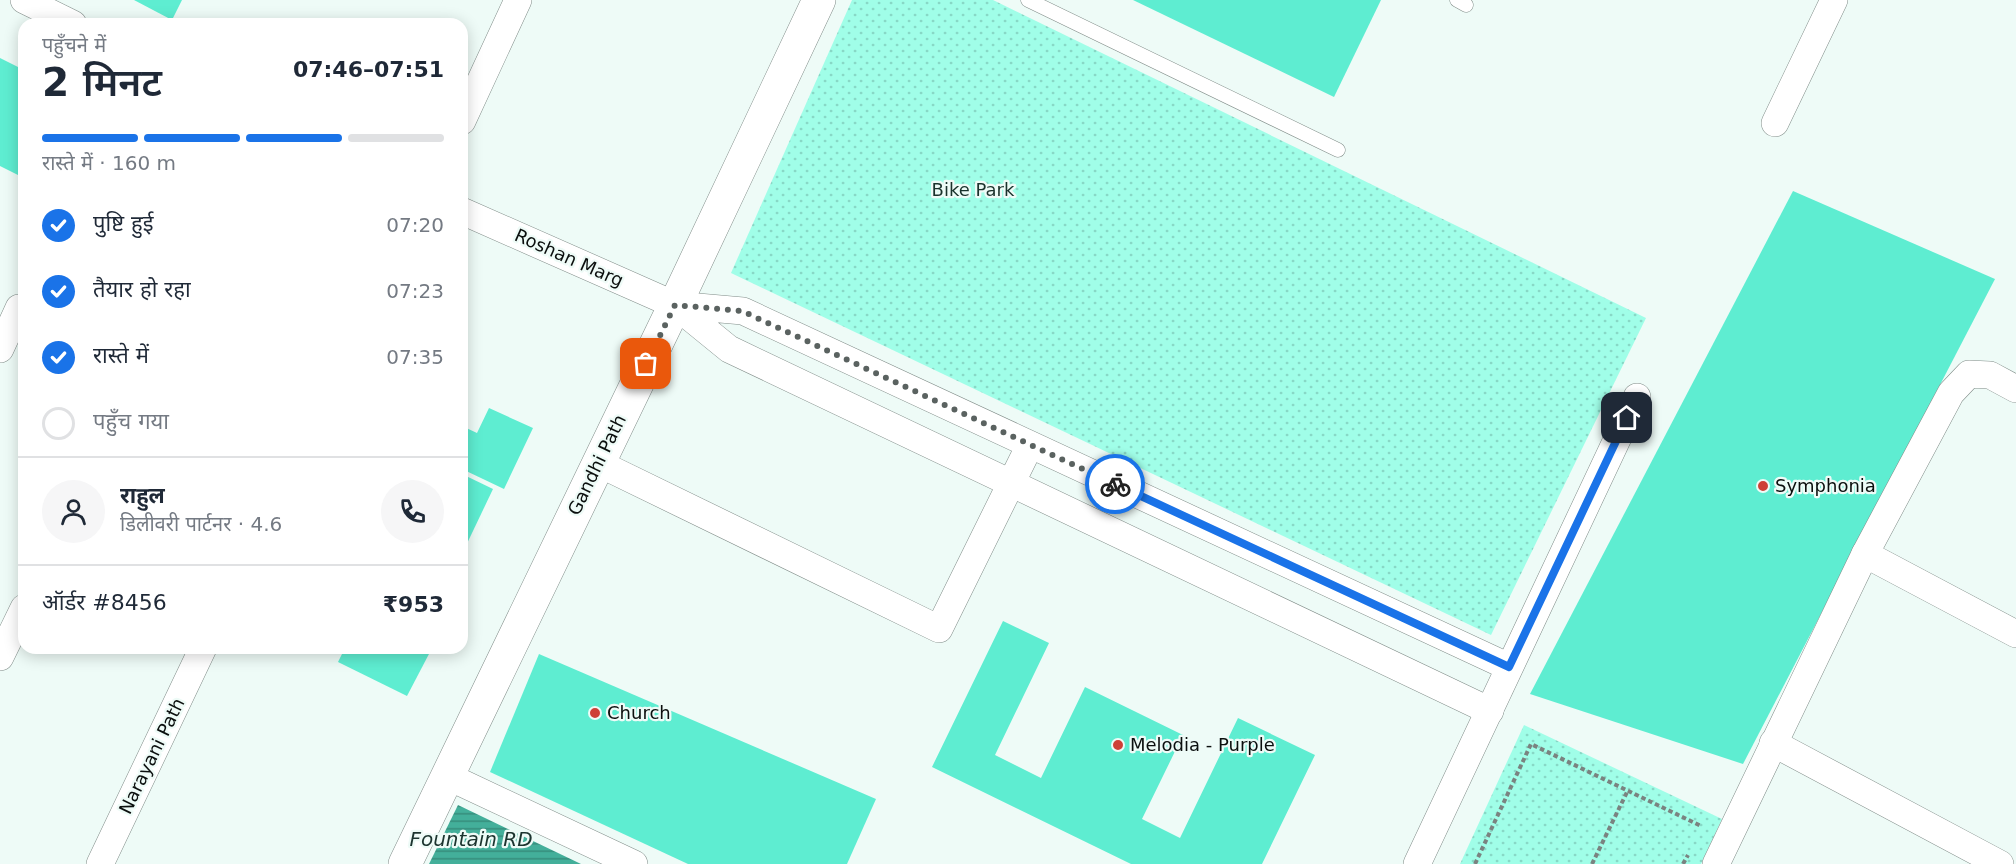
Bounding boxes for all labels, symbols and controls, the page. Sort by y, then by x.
text: पहुँचने में [42,33,106,57]
text: 07:46–07:51 [293,57,444,82]
text: 2 मिनट [42,60,162,105]
text: रास्ते में · 160 m [42,151,176,175]
park label: Bike Park [932,179,1015,200]
icon: check [42,209,75,242]
text: पुष्टि हुई [93,211,154,236]
text: 07:20 [386,213,444,237]
street label: Roshan Marg [512,224,627,291]
icon: check [42,275,75,308]
text: तैयार हो रहा [93,277,191,302]
text: 07:23 [386,279,444,303]
pin [620,338,671,389]
icon: check [42,341,75,374]
text: रास्ते में [93,343,149,368]
text: 07:35 [386,345,444,369]
icon: bag [629,347,662,380]
pin [1601,392,1652,443]
icon: home [1610,401,1643,434]
text: पहुँच गया [93,409,169,434]
street label: Gandhi Path [563,411,630,519]
courier [1085,454,1145,514]
icon: bike [1099,468,1132,501]
place label: Symphonia [1775,475,1876,496]
marker: Symphonia [1756,479,1770,493]
button: person [42,480,105,543]
button: phone [381,480,444,543]
text: राहुल [120,483,165,508]
text: डिलीवरी पार्टनर · 4.6 [120,512,282,536]
text: ऑर्डर #8456 [42,590,167,615]
text: ₹953 [383,592,444,617]
street label: Narayani Path [114,694,189,817]
place label: Church [607,702,671,723]
marker: Church [588,706,602,720]
place label: Melodia - Purple [1130,734,1275,755]
marker: Melodia - Purple [1111,738,1125,752]
water label: Fountain RD [409,827,533,851]

